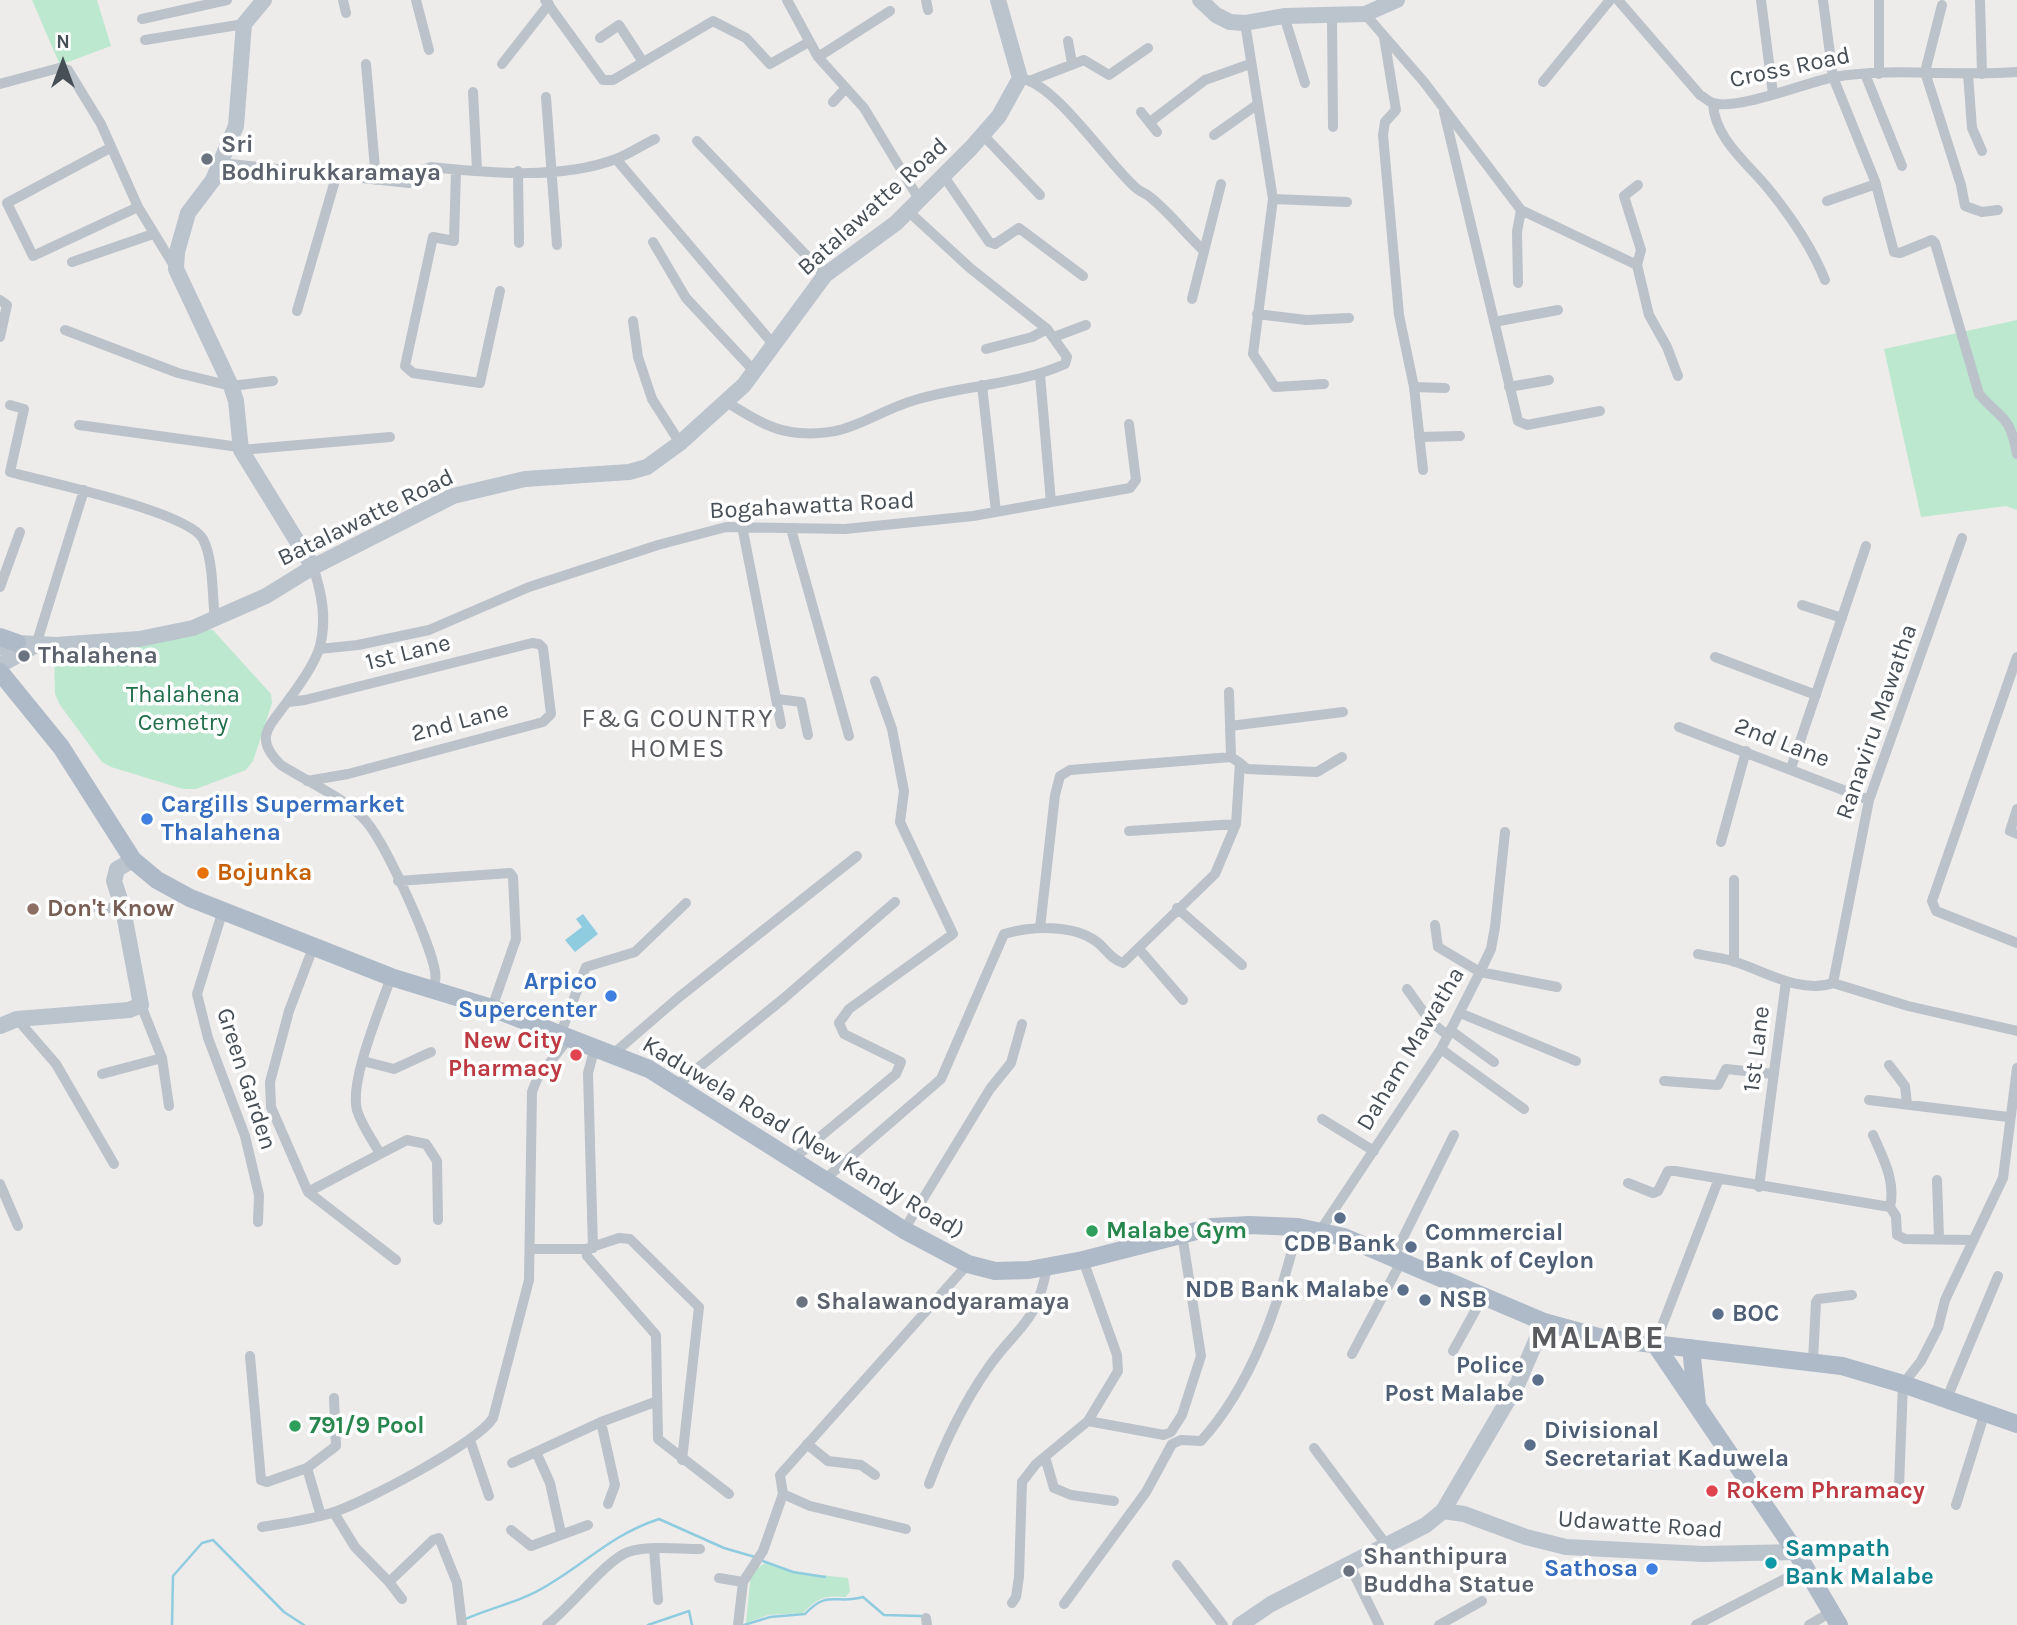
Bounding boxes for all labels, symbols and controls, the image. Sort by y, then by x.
north arrow [28,28,98,98]
text: N [56,31,70,53]
street label: Cross Road [1727,41,1853,95]
place label: Sri Bodhirukkaramaya [221,131,441,187]
street label: Batalawatte Road [792,132,954,282]
marker: Sri Bodhirukkaramaya [199,151,215,167]
street label: Batalawatte Road [273,463,459,573]
street label: Bogahawatta Road [709,486,915,526]
street label: Ranaviru Mawatha [1830,621,1924,823]
street label: 1st Lane [363,629,453,677]
place label: Thalahena [38,642,158,670]
marker: Thalahena [16,648,32,664]
park label: Thalahena Cemetry [126,681,240,737]
street label: 2nd Lane [408,695,512,749]
district label: F&G COUNTRY HOMES [583,704,773,766]
street label: 2nd Lane [1730,712,1834,774]
place label: Cargills Supermarket Thalahena [161,791,404,847]
marker: Cargills Supermarket Thalahena [139,811,155,827]
place label: Bojunka [217,859,312,887]
marker: Bojunka [195,865,211,881]
place label: Don't Know [47,895,174,923]
marker: Don't Know [25,901,41,917]
street label: Daham Mawatha [1351,962,1471,1136]
place label: Arpico Supercenter [458,968,597,1024]
marker: Arpico Supercenter [603,988,619,1004]
street label: Green Garden [210,1004,282,1154]
street label: 1st Lane [1737,1004,1777,1094]
place label: New City Pharmacy [448,1027,562,1083]
street label: Kaduwela Road (New Kandy Road) [637,1030,969,1246]
marker: New City Pharmacy [568,1047,584,1063]
marker: CDB Bank [1332,1210,1348,1226]
place label: Malabe Gym [1106,1217,1247,1245]
place label: Commercial Bank of Ceylon [1425,1219,1594,1275]
marker: Malabe Gym [1084,1223,1100,1239]
place label: CDB Bank [1284,1230,1396,1258]
marker: Commercial Bank of Ceylon [1403,1239,1419,1255]
place label: NDB Bank Malabe [1185,1276,1389,1304]
marker: NDB Bank Malabe [1395,1282,1411,1298]
place label: NSB [1439,1286,1487,1314]
place label: Shalawanodyaramaya [816,1288,1070,1316]
marker: NSB [1417,1292,1433,1308]
marker: Shalawanodyaramaya [794,1294,810,1310]
place label: BOC [1732,1300,1779,1328]
marker: BOC [1710,1306,1726,1322]
district label: MALABE [1531,1320,1665,1358]
place label: Police Post Malabe [1384,1352,1524,1408]
marker: Police Post Malabe [1530,1372,1546,1388]
place label: 791/9 Pool [309,1412,425,1440]
place label: Divisional Secretariat Kaduwela [1544,1417,1789,1473]
marker: 791/9 Pool [287,1418,303,1434]
marker: Divisional Secretariat Kaduwela [1522,1437,1538,1453]
place label: Rokem Phramacy [1726,1477,1925,1505]
marker: Rokem Phramacy [1704,1483,1720,1499]
street label: Udawatte Road [1557,1505,1723,1545]
place label: Sampath Bank Malabe [1785,1535,1934,1591]
place label: Shanthipura Buddha Statue [1363,1543,1534,1599]
place label: Sathosa [1544,1555,1638,1583]
marker: Sampath Bank Malabe [1763,1555,1779,1571]
marker: Sathosa [1644,1561,1660,1577]
marker: Shanthipura Buddha Statue [1341,1563,1357,1579]

